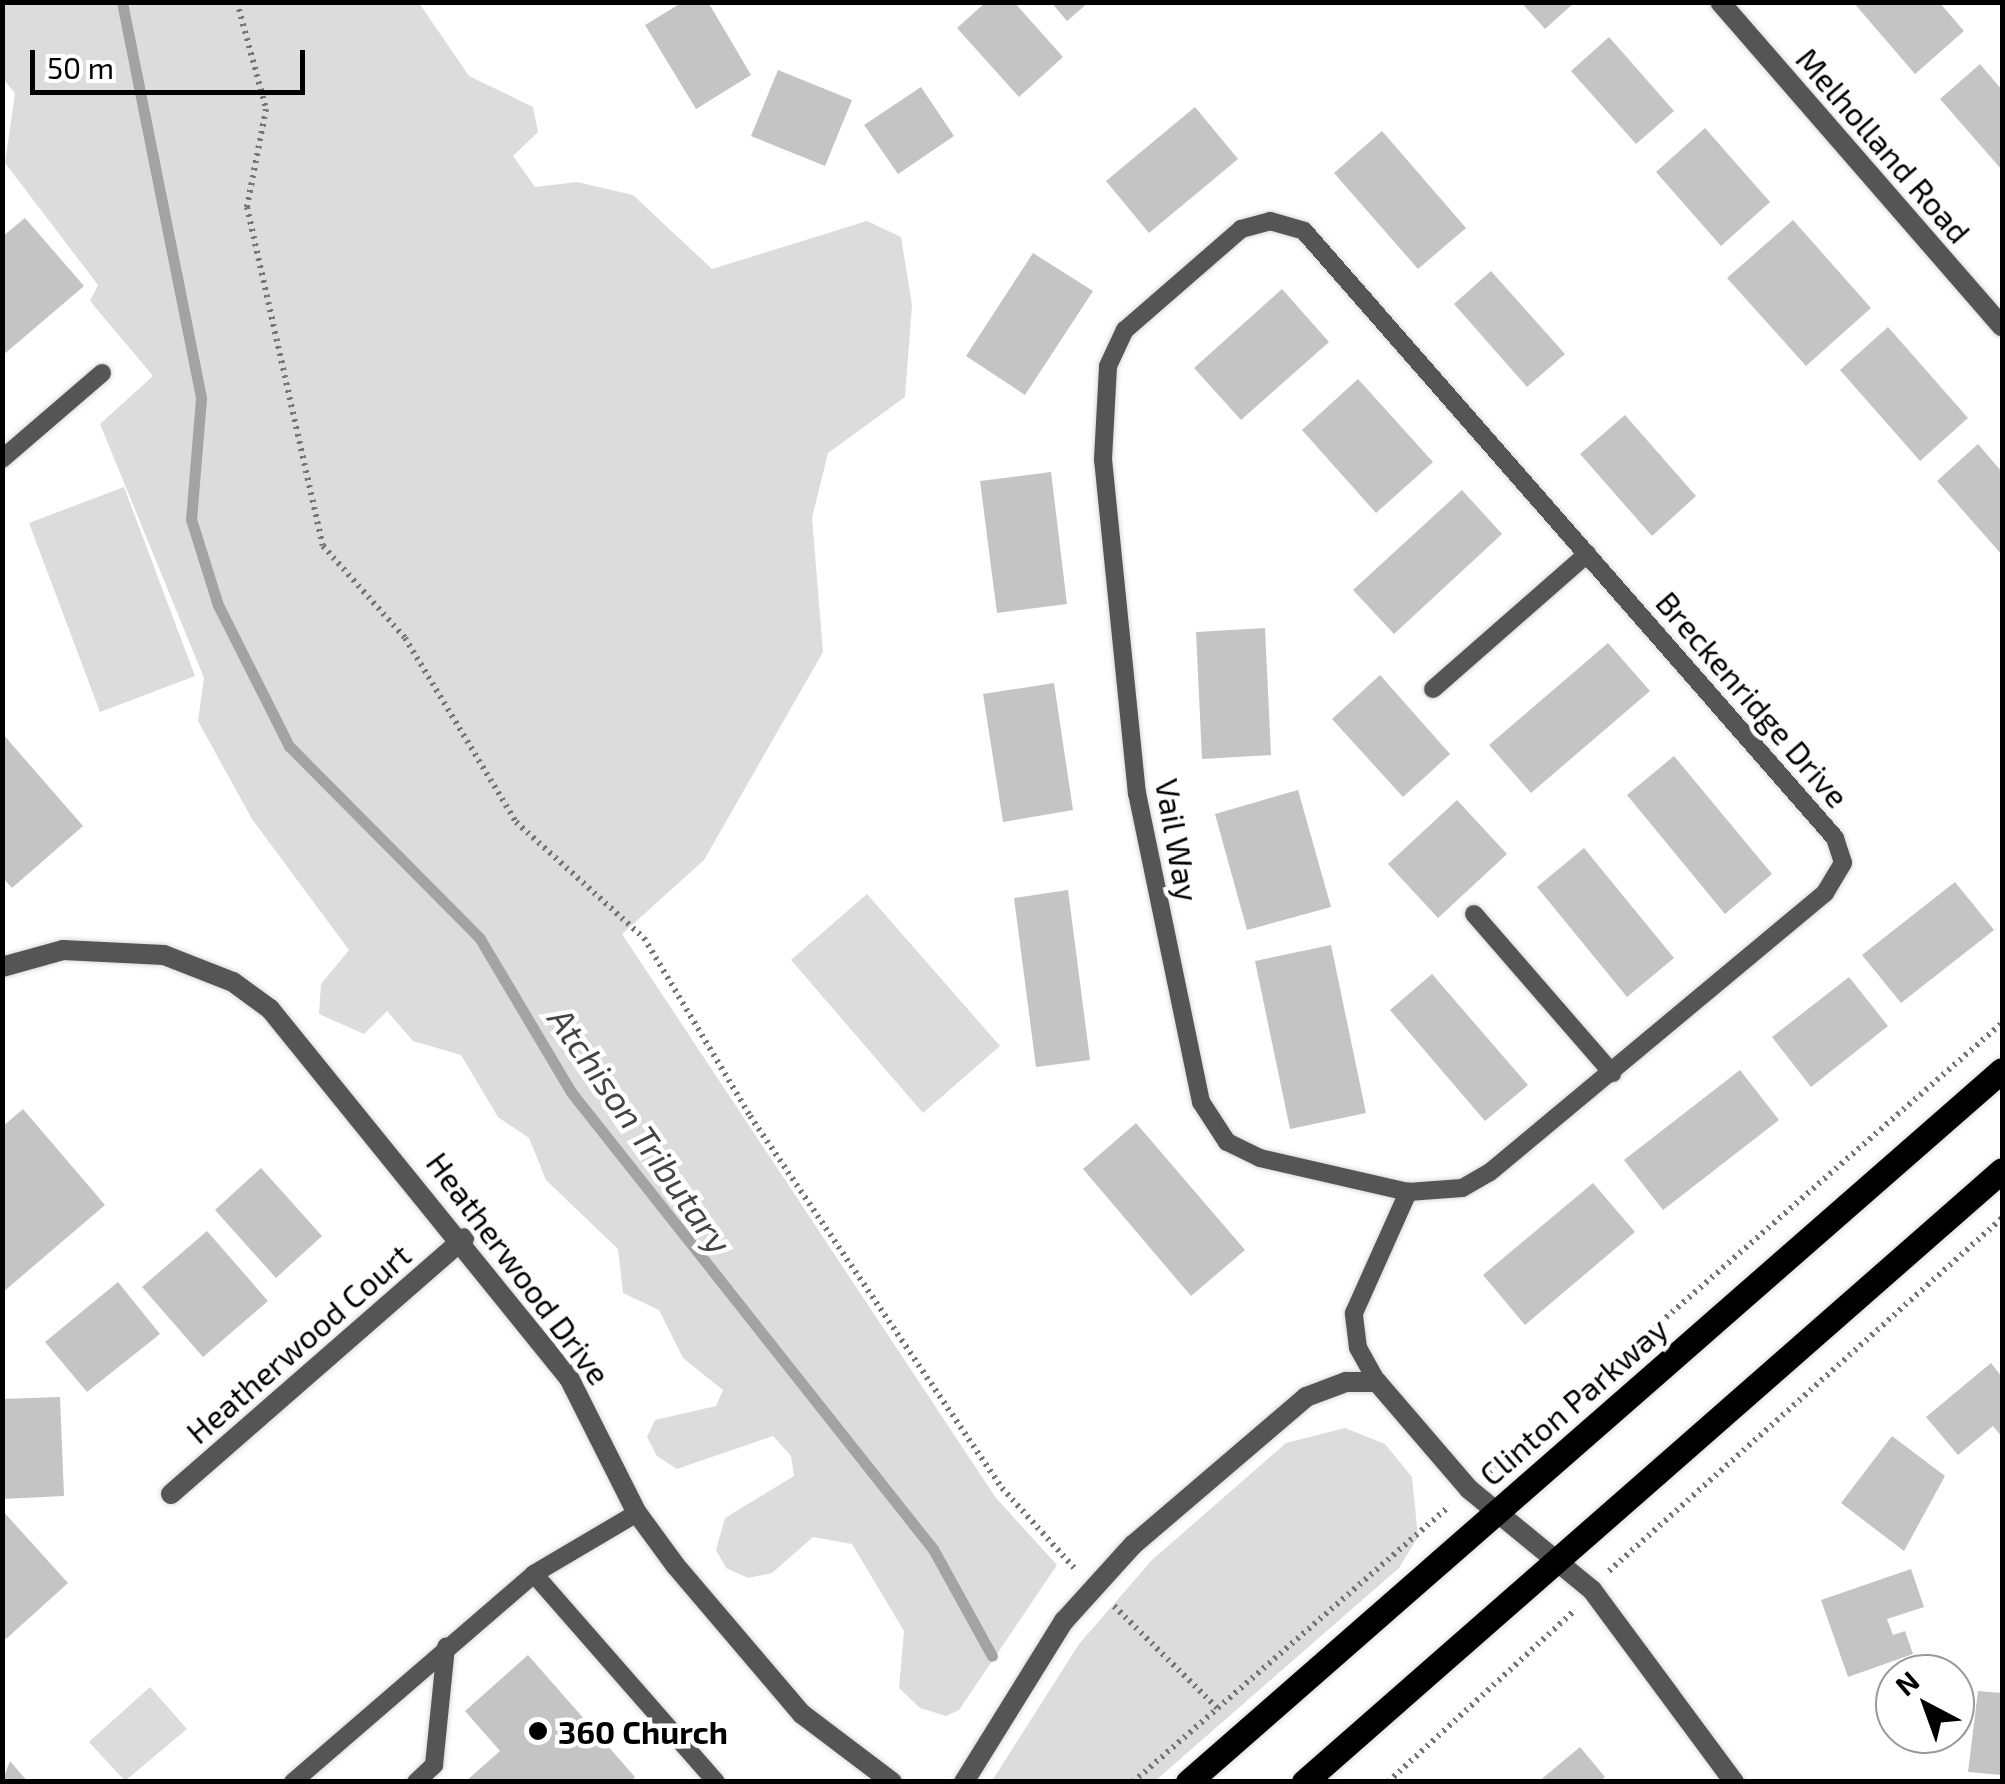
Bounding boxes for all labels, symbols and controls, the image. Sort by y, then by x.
scale bar [35,30,310,92]
street label: Melholland Road [1789,40,1979,250]
text: 50 m [47,49,114,85]
street label: Breckenridge Drive [1649,583,1857,815]
street label: Vail Way [1148,775,1208,905]
water label: Atchison Tributary [540,999,742,1261]
street label: Heatherwood Drive [419,1144,619,1392]
street label: Heatherwood Court [178,1235,418,1451]
street label: Clinton Parkway [1471,1309,1675,1493]
north arrow [1875,1654,1975,1754]
text: N [1888,1663,1925,1702]
place label: 360 Church [558,1712,728,1750]
marker: 360 Church [527,1720,549,1742]

